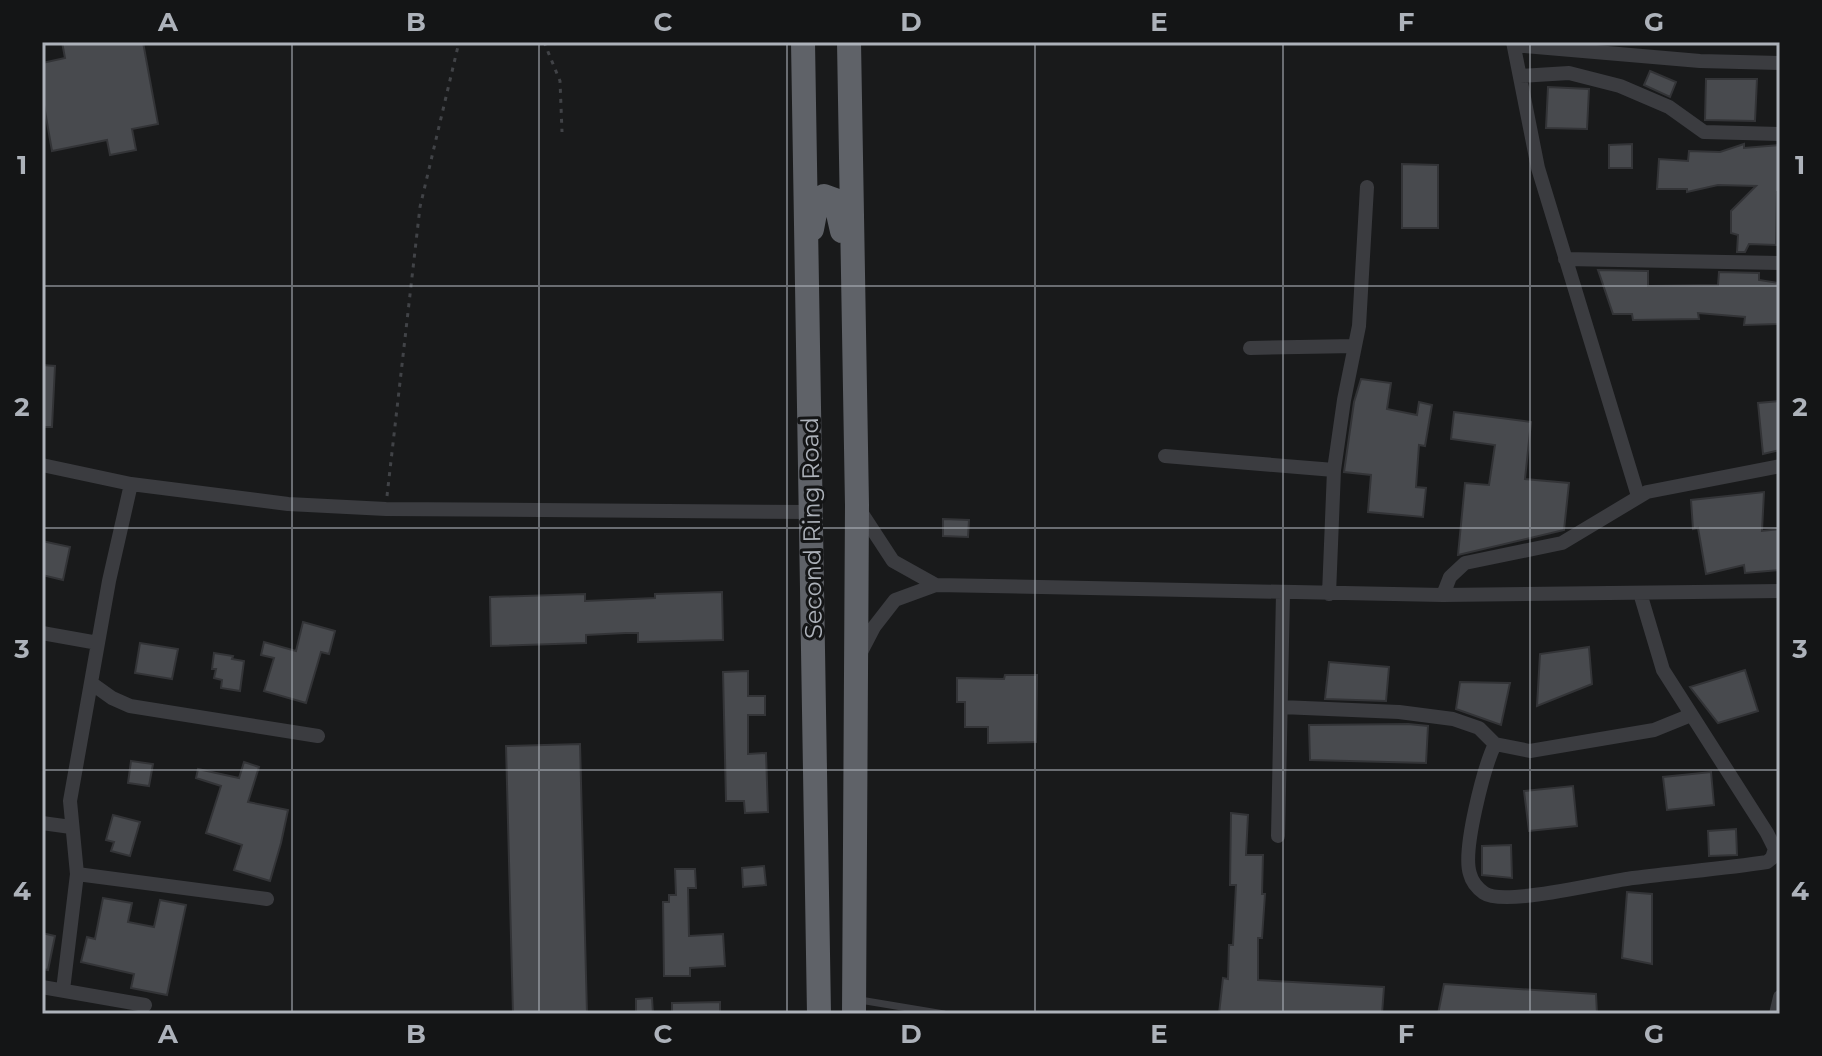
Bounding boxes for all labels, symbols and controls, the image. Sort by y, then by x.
text: A [157,6,179,38]
text: B [406,6,426,38]
text: C [654,6,673,38]
text: D [900,6,922,38]
text: E [1150,6,1168,38]
text: F [1398,6,1414,38]
text: G [1644,6,1664,38]
text: 1 [17,149,27,181]
text: 1 [1795,149,1805,181]
text: 2 [14,391,30,423]
text: 2 [1792,391,1808,423]
street label: Second Ring Road [795,417,828,639]
text: 3 [13,633,30,665]
text: 3 [1791,633,1808,665]
text: 4 [13,875,31,907]
text: 4 [1791,875,1809,907]
text: A [157,1018,179,1050]
text: B [406,1018,426,1050]
text: C [654,1018,673,1050]
text: D [900,1018,922,1050]
text: E [1150,1018,1168,1050]
text: F [1398,1018,1414,1050]
text: G [1644,1018,1664,1050]

